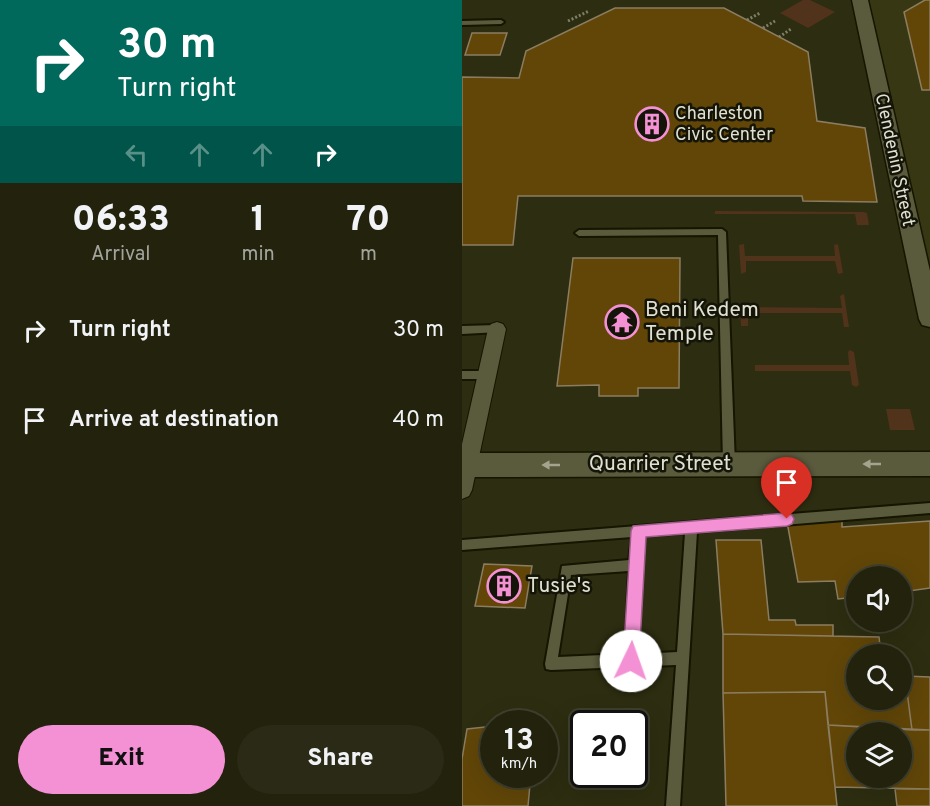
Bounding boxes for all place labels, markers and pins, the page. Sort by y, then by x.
place label: Charleston Civic Center [675,103,773,147]
building icon: Charleston Civic Center [634,106,670,142]
place label: Beni Kedem Temple [645,297,759,348]
temple icon: Beni Kedem Temple [604,304,640,340]
pin [761,457,812,519]
building icon: Tusie's [486,568,522,604]
place label: Tusie's [527,573,591,600]

